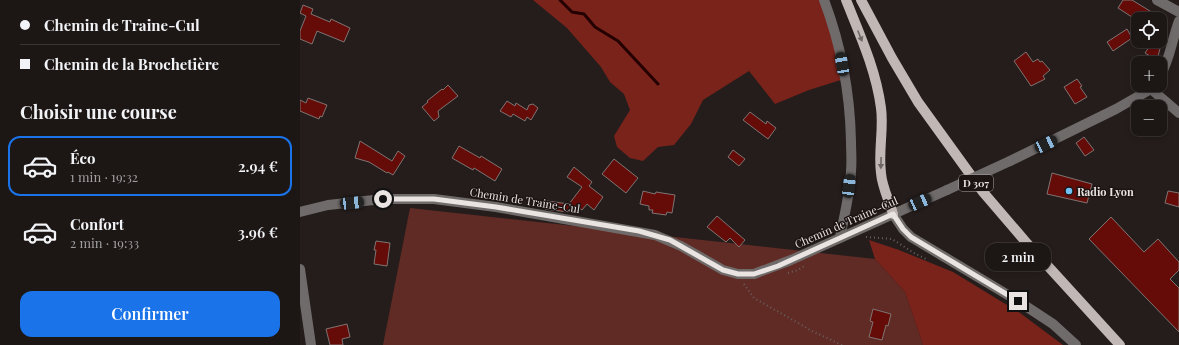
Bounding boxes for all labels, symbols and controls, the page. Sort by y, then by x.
map controls [1131,12,1167,136]
button: locate [1131,12,1167,48]
text: Chemin de Traine-Cul [44,15,200,35]
one-way arrow [858,31,864,43]
car [834,51,850,77]
text: Chemin de la Brochetière [44,54,219,74]
button: + [1131,56,1167,92]
text: Choisir une course [20,100,177,124]
button: − [1131,100,1167,136]
car [1033,133,1059,155]
icon: car [22,148,58,184]
text: Éco [70,148,95,168]
text: 2.94 € [238,156,278,176]
one-way arrow [877,157,884,169]
text: 1 min · 19:32 [70,168,138,185]
car [842,173,856,199]
road number: D 307 [959,175,993,191]
street label: Chemin de Traine-Cul [469,184,581,216]
place label: Radio Lyon [1077,184,1134,199]
marker: Radio Lyon [1064,186,1074,196]
route start [374,190,392,208]
street label: Chemin de Traine-Cul [792,192,900,252]
car [907,192,933,212]
car [339,196,365,210]
icon: car [22,214,58,250]
text: Confort [70,214,124,234]
text: 3.96 € [238,222,278,242]
text: 2 min · 19:33 [70,234,139,251]
callout: 2 min [985,243,1051,271]
text: 2 min [1001,248,1035,265]
button: Confirmer [20,291,280,337]
route end [1009,292,1027,310]

